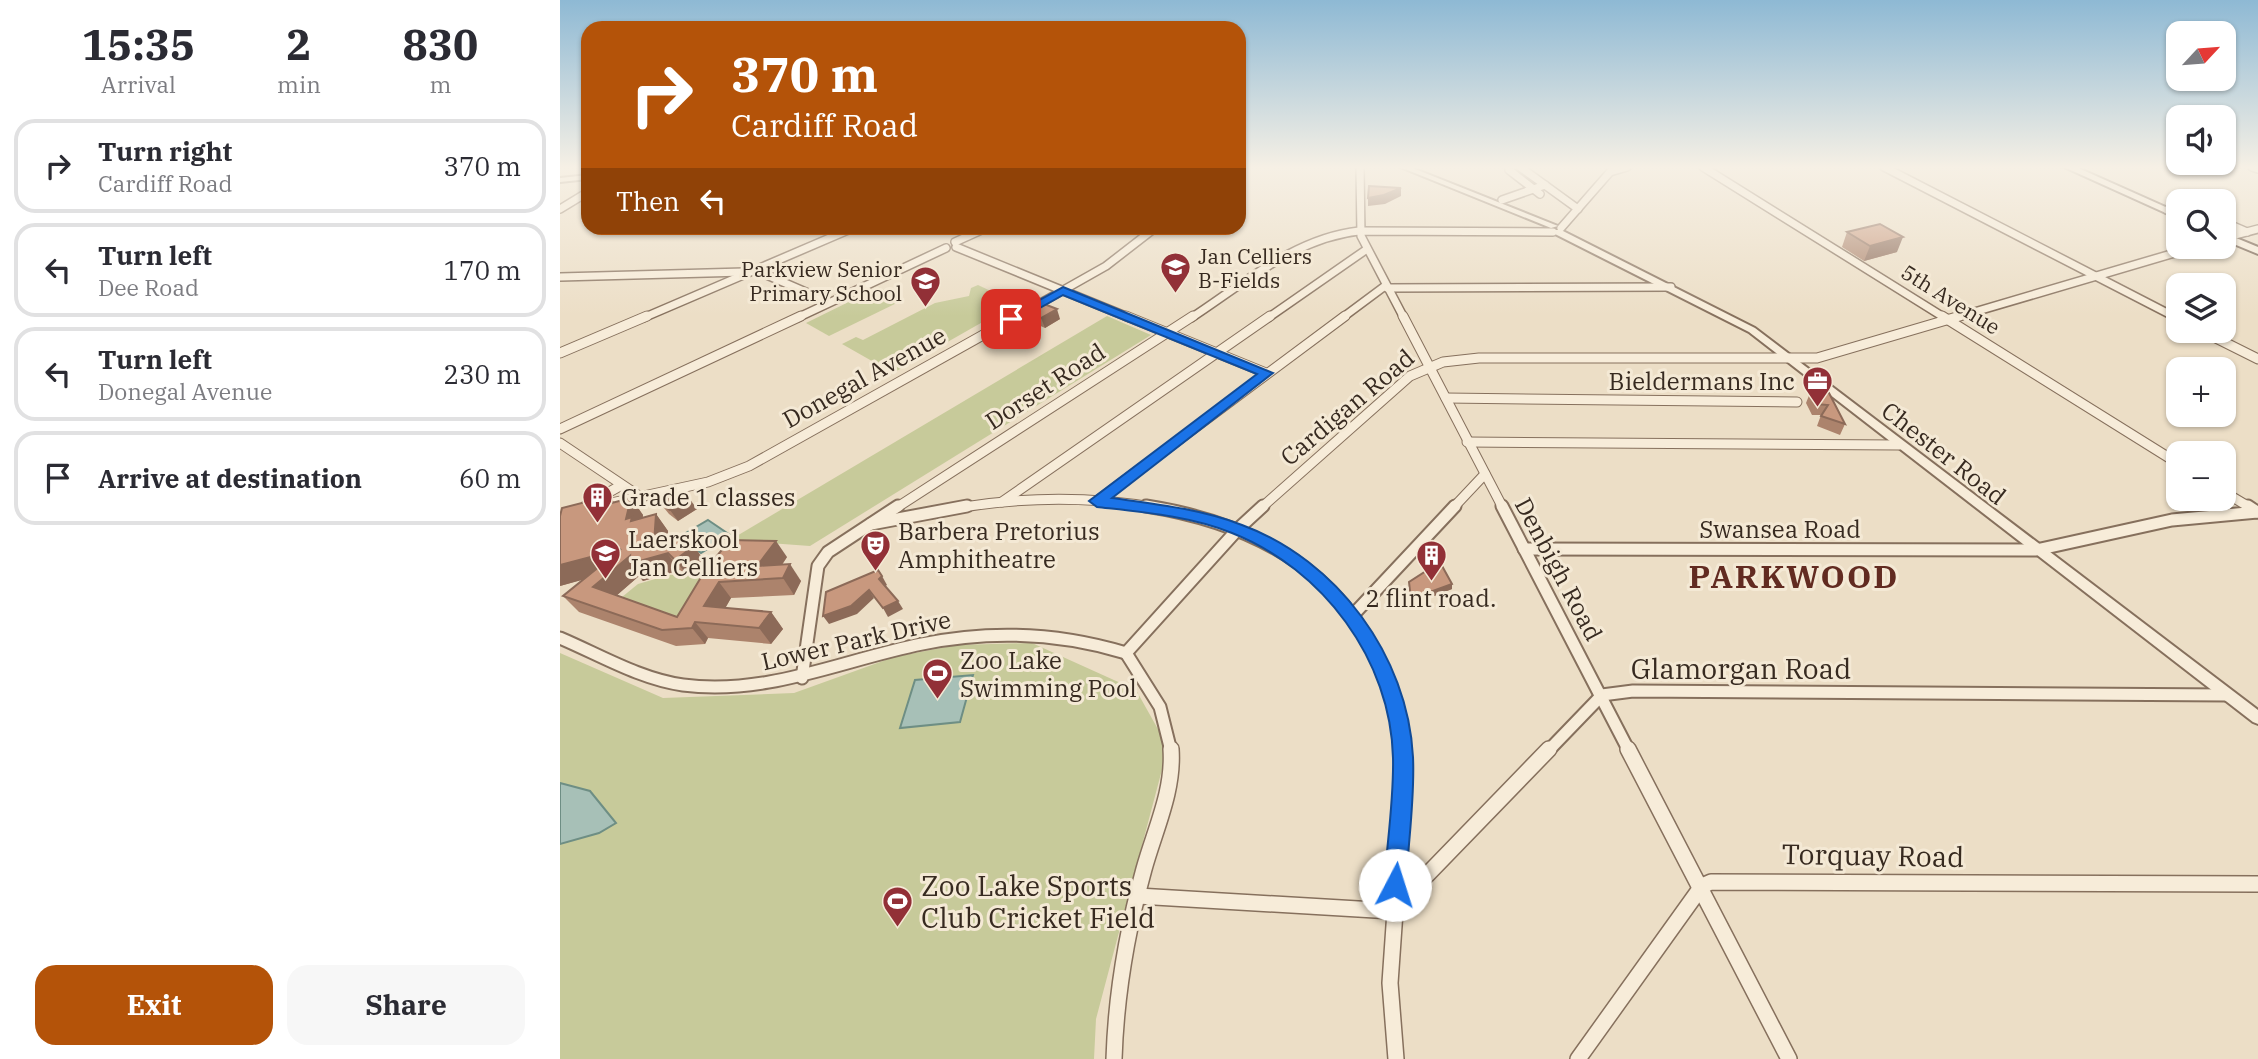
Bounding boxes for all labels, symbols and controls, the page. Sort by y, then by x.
text: 15:35 [82,17,195,72]
text: 2 [286,17,312,72]
text: 830 [403,17,478,72]
north arrow [2166,21,2236,91]
map controls [2166,21,2236,511]
text: 370 m [731,42,878,105]
icon: right [616,49,707,140]
text: Arrival [101,69,176,99]
text: min [277,69,321,99]
text: m [429,69,451,99]
text: Cardiff Road [731,104,918,146]
button: sound [2166,105,2236,175]
text: Turn right [98,134,232,168]
icon: right [39,147,77,185]
text: 370 m [443,149,521,183]
text: Cardiff Road [98,168,233,198]
icon: left [694,182,732,220]
text: Then [616,184,680,218]
button: search [2166,189,2236,259]
text: Turn left [98,238,212,272]
place label: Jan Celliers B-Fields [1198,242,1312,294]
icon: left [39,251,77,289]
school or university icon: Jan Celliers B-Fields [1158,251,1192,295]
text: 170 m [443,253,521,287]
place label: Parkview Senior Primary School [741,255,903,307]
street label: 5th Avenue [1896,258,2006,340]
school or university icon: Parkview Senior Primary School [908,264,942,308]
text: Dee Road [98,272,199,302]
button: layers [2166,273,2236,343]
pin [981,289,1041,349]
icon: arrive [992,300,1030,338]
street label: Donegal Avenue [777,319,951,435]
street label: Dorset Road [979,335,1111,437]
text: Turn left [98,342,212,376]
street label: Cardigan Road [1273,342,1421,472]
icon: left [39,355,77,393]
text: 230 m [443,357,521,391]
button: + [2166,357,2236,427]
office icon: Bieldermans Inc [1801,364,1835,408]
place label: Bieldermans Inc [1609,365,1795,397]
text: Donegal Avenue [98,376,272,406]
street label: Chester Road [1875,394,2013,512]
button: − [2166,441,2236,511]
icon: arrive [39,459,77,497]
text: Arrive at destination [98,461,362,495]
text: 60 m [459,461,521,495]
building icon: Grade 1 classes [581,480,615,524]
place label: Grade 1 classes [621,481,796,513]
street label: Denbigh Road [1508,492,1610,646]
street label: Swansea Road [1699,513,1861,545]
place label: Barbera Pretorius Amphitheatre [898,515,1100,575]
place label: Laerskool Jan Celliers [628,523,758,583]
theatre icon: Barbera Pretorius Amphitheatre [858,528,892,572]
school or university icon: Laerskool Jan Celliers [588,536,622,580]
building icon: 2 flint road. [1414,539,1448,583]
district label: PARKWOOD [1689,555,1899,597]
place label: 2 flint road. [1366,582,1496,614]
street label: Lower Park Drive [758,603,954,677]
place label: Zoo Lake Swimming Pool [960,644,1137,704]
street label: Glamorgan Road [1631,650,1851,687]
sports icon: Zoo Lake Swimming Pool [920,657,954,701]
street label: Torquay Road [1781,835,1965,875]
position arrow [1358,848,1432,922]
place label: Zoo Lake Sports Club Cricket Field [921,867,1155,936]
sports icon: Zoo Lake Sports Club Cricket Field [881,884,915,928]
button: Exit [35,965,273,1045]
button: Share [287,965,525,1045]

